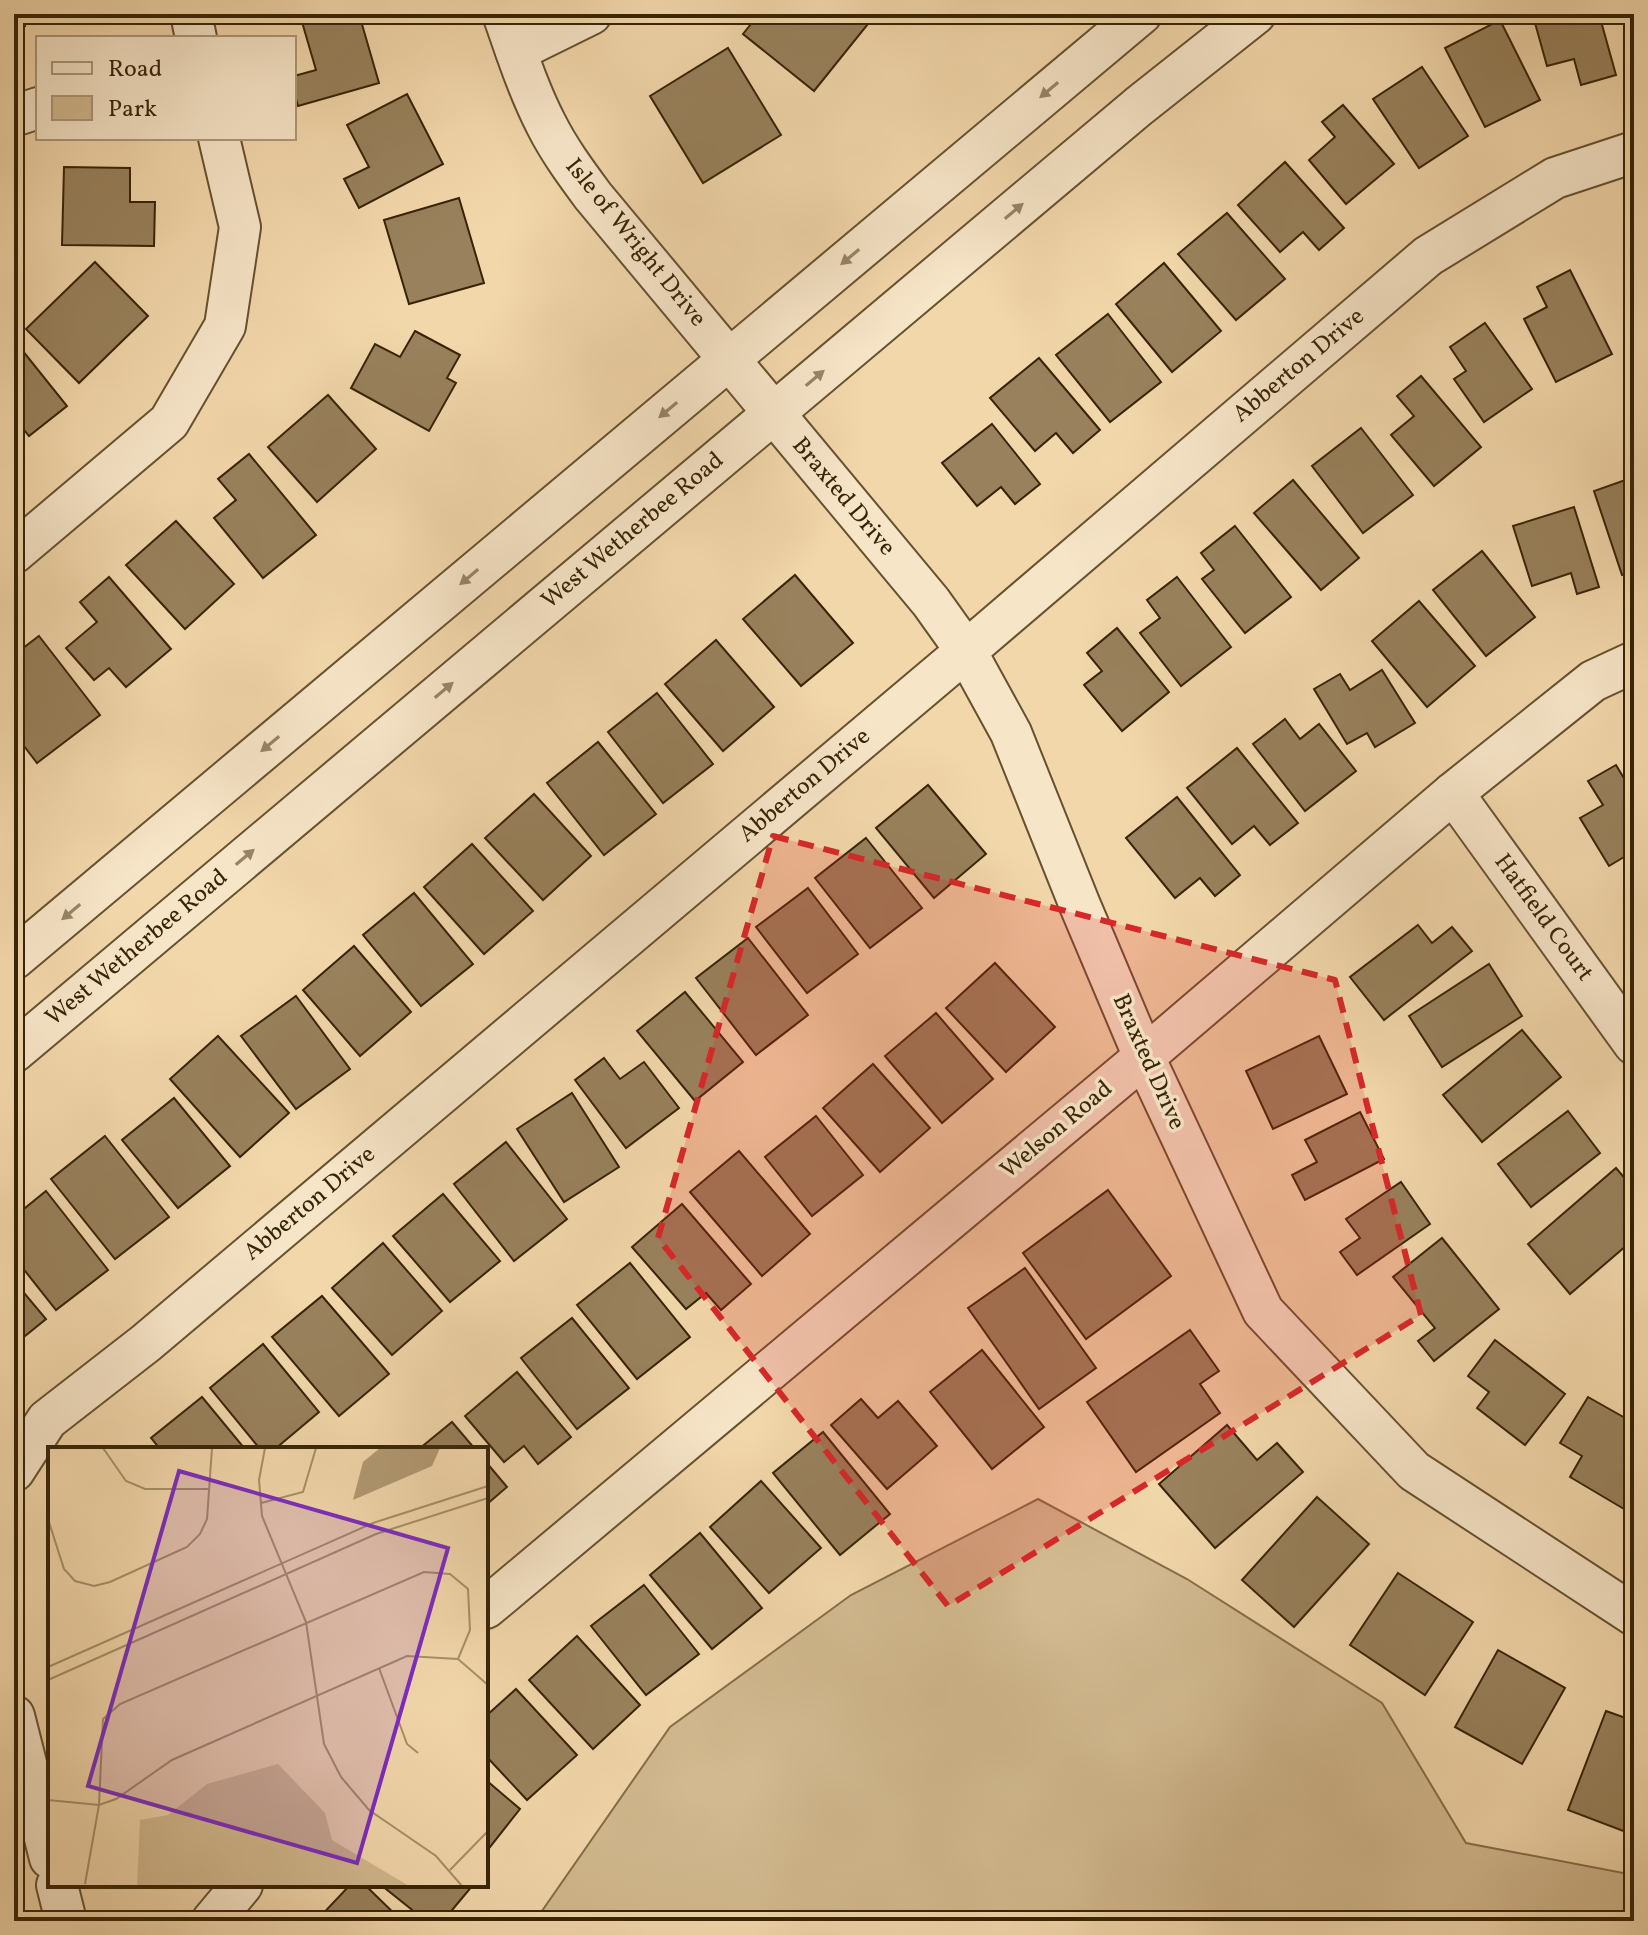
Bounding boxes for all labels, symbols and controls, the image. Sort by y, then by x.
legend [36,36,296,140]
text: Road [108,53,162,87]
one-way arrow [1039,81,1059,98]
text: Park [108,93,157,127]
street label: Isle of Wright Drive [556,151,714,335]
one-way arrow [1003,203,1023,220]
one-way arrow [840,248,860,265]
street label: Abberton Drive [1226,301,1372,431]
one-way arrow [804,370,824,387]
one-way arrow [658,401,678,418]
street label: Braxted Drive [783,430,903,564]
street label: West Wetherbee Road [534,444,732,618]
one-way arrow [459,568,479,585]
one-way arrow [434,682,454,699]
street label: Abberton Drive [732,721,878,851]
one-way arrow [260,735,280,752]
street label: Hatfield Court [1485,847,1601,989]
one-way arrow [235,849,255,866]
street label: West Wetherbee Road [38,861,236,1035]
one-way arrow [61,903,81,920]
street label: Braxted Drive [1103,989,1193,1135]
street label: Welson Road [994,1073,1120,1187]
street label: Abberton Drive [237,1139,383,1269]
inset map [48,1447,488,1887]

